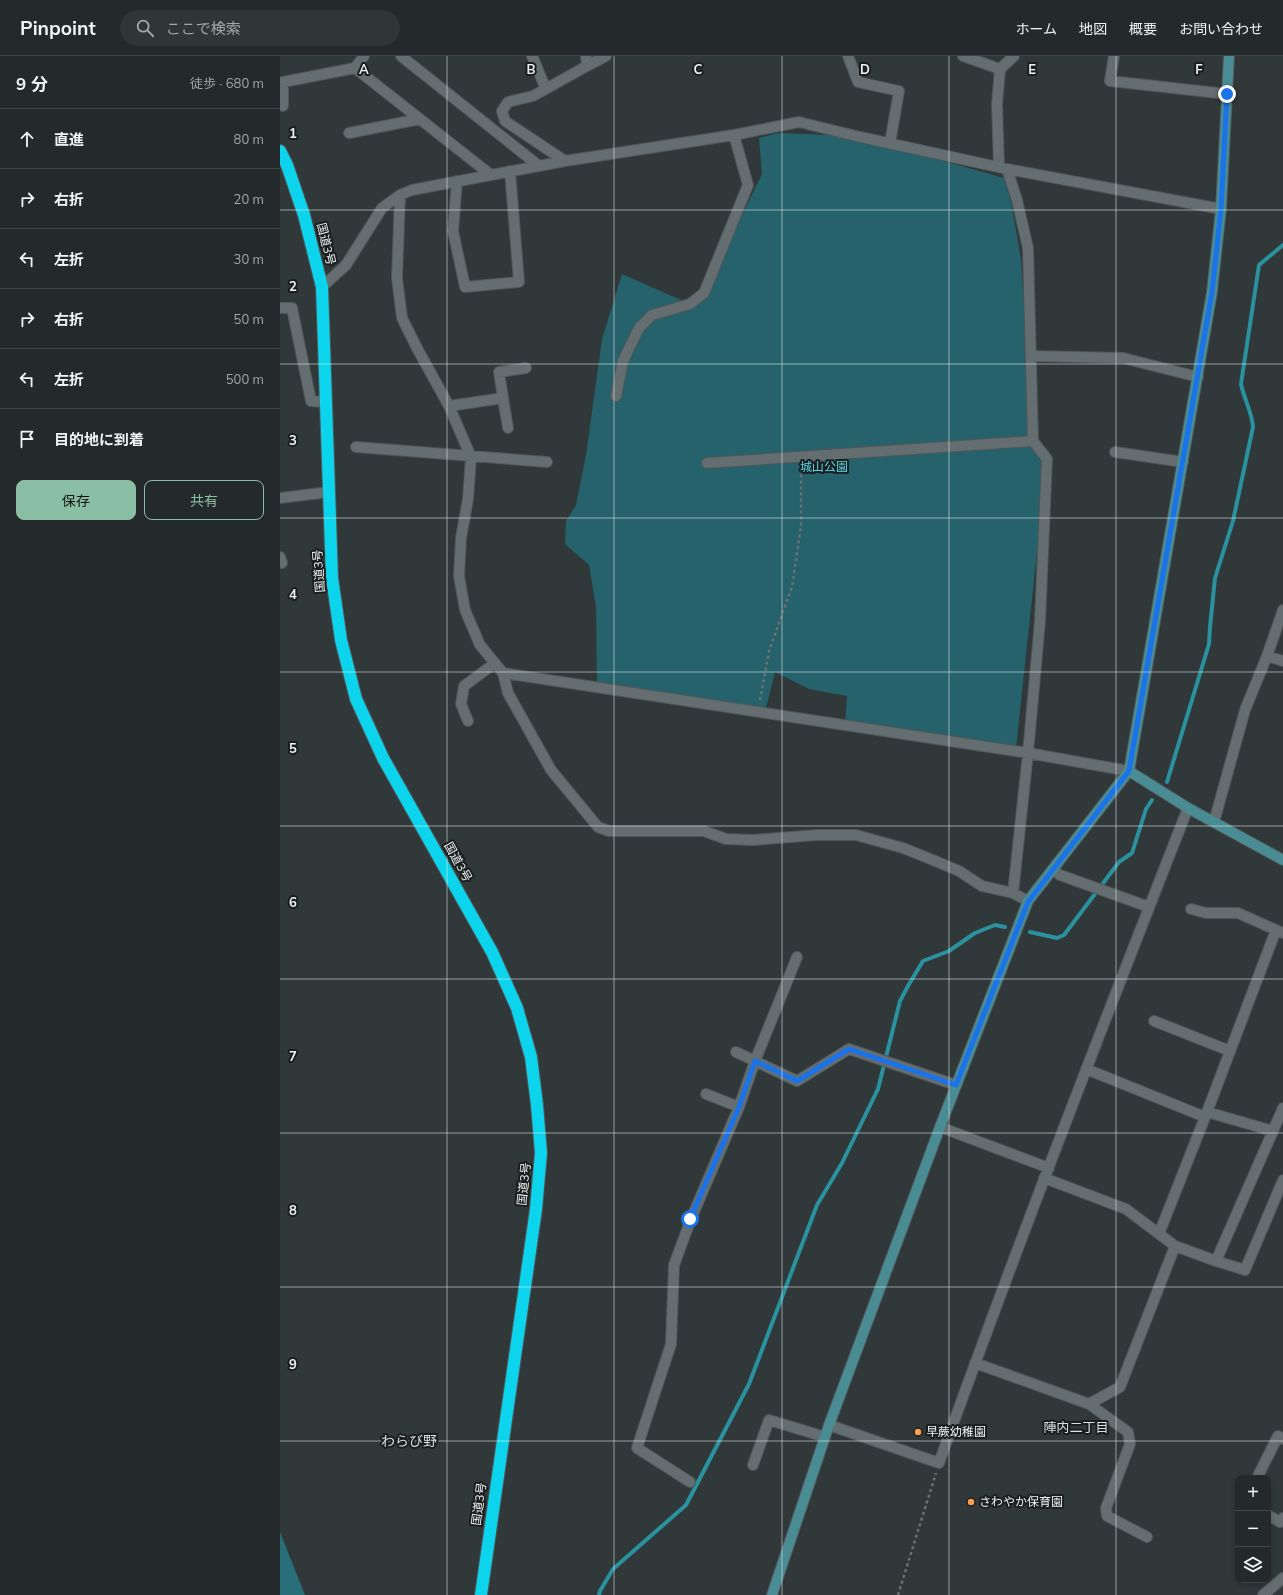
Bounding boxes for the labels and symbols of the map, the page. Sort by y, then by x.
text: A [359,61,369,77]
text: B [527,61,536,77]
text: C [694,61,703,77]
text: D [860,61,870,77]
text: E [1028,61,1036,77]
text: F [1195,61,1203,77]
route end [1218,85,1236,103]
text: 1 [289,125,297,141]
street label: 国道3号 [314,221,339,267]
text: 2 [289,278,297,294]
text: 3 [289,432,297,448]
park label: 城山公園 [800,459,848,474]
street label: 国道3号 [310,549,327,593]
text: 4 [289,586,297,602]
text: 5 [289,740,297,756]
street label: 国道3号 [441,839,475,884]
text: 6 [289,894,297,910]
text: 7 [289,1048,297,1064]
street label: 国道3号 [514,1162,533,1206]
text: 8 [289,1202,297,1218]
route start [681,1210,699,1228]
text: 9 [289,1356,297,1372]
district label: 陣内二丁目 [1043,1419,1109,1435]
place label: 早蕨幼稚園 [926,1424,986,1439]
marker: 早蕨幼稚園 [913,1427,923,1437]
district label: わらび野 [381,1432,437,1450]
street label: 国道3号 [468,1481,489,1526]
place label: さわやか保育園 [979,1494,1063,1509]
marker: さわやか保育園 [966,1497,976,1507]

